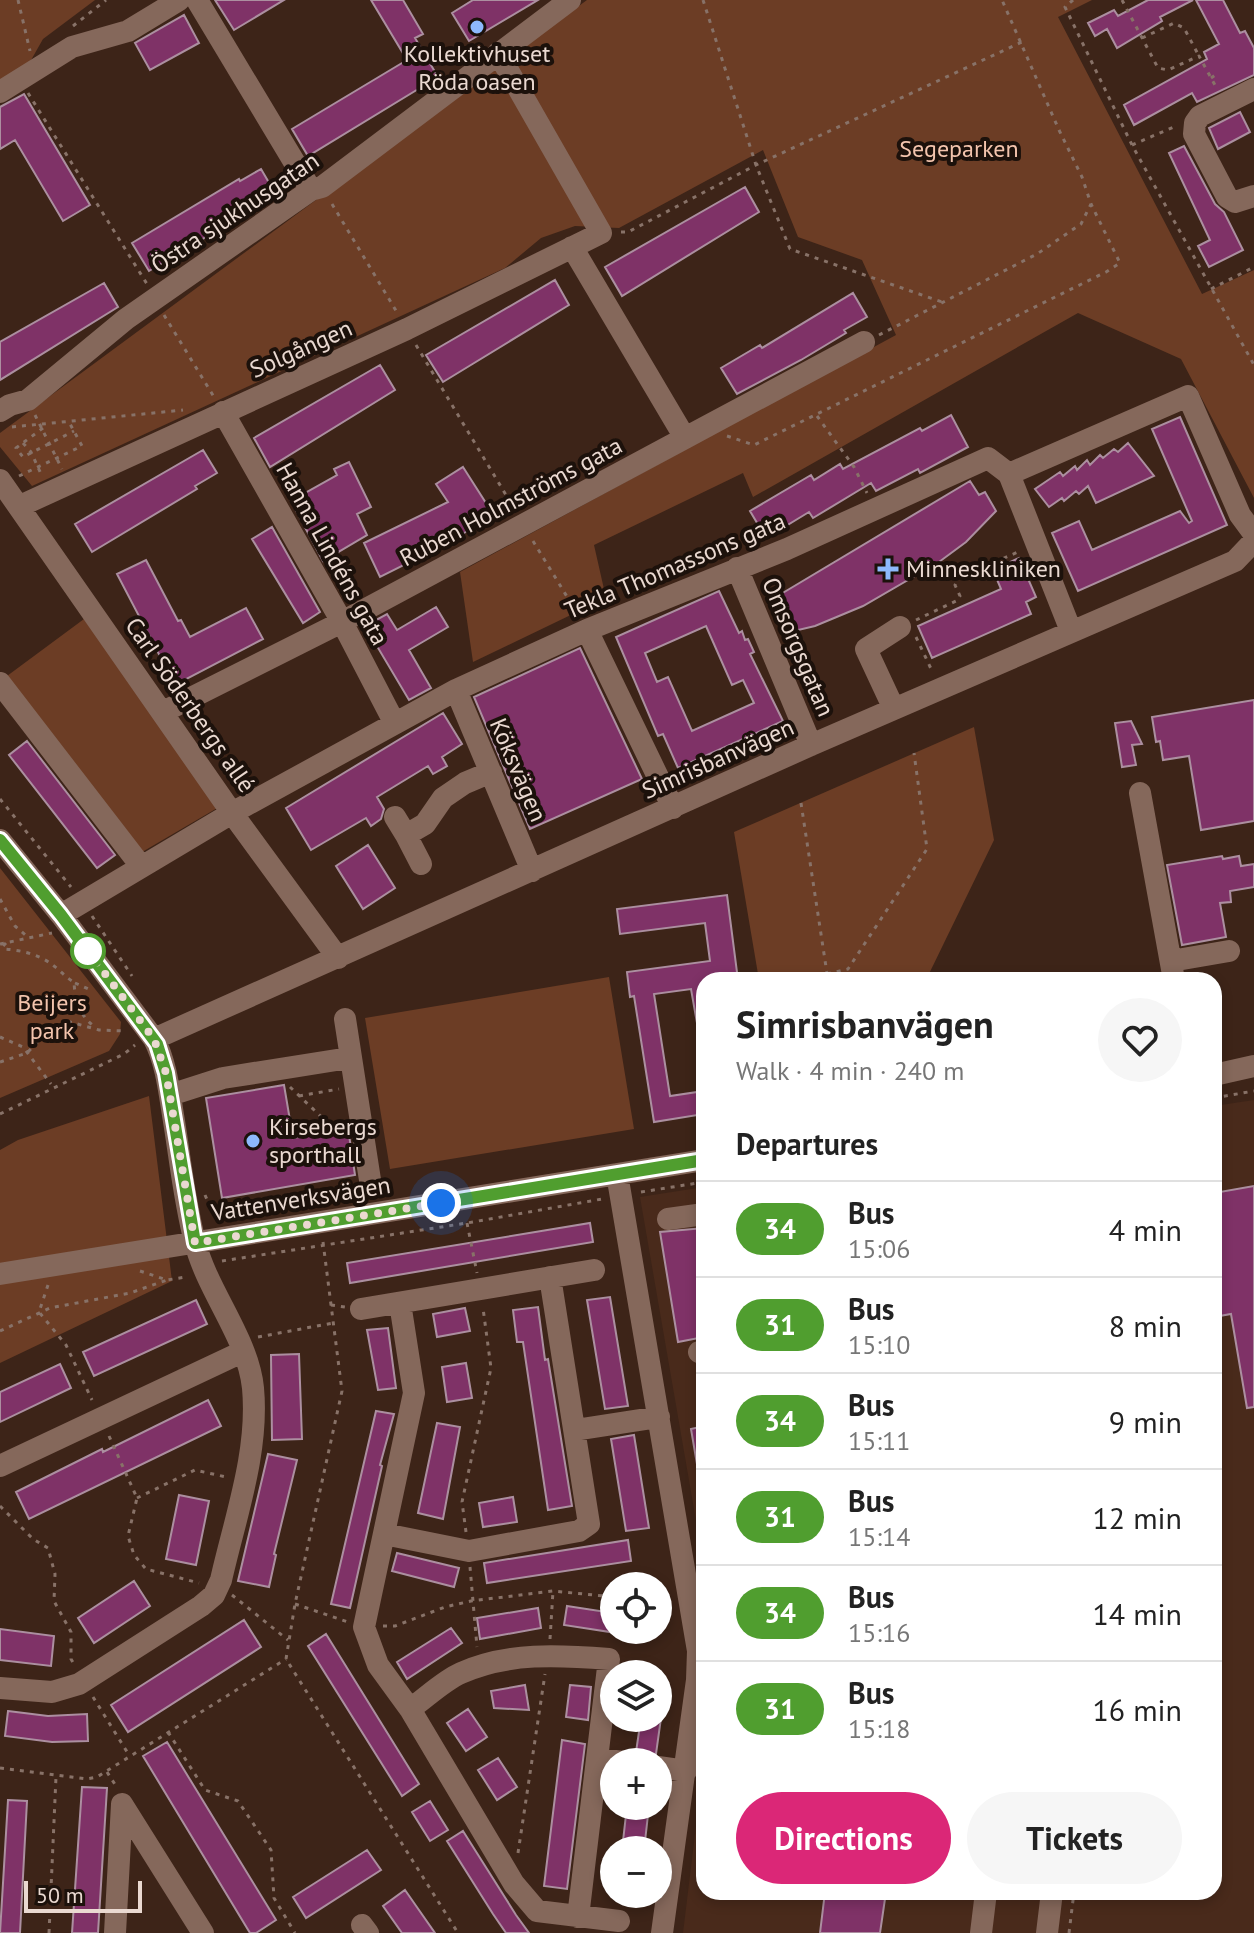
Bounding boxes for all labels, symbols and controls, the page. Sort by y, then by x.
marker: Kollektivhuset Röda oasen [468,18,486,36]
place label: Kollektivhuset Röda oasen [404,38,550,97]
park label: Segeparken [899,133,1019,164]
street label: Östra sjukhusgatan [145,145,325,280]
street label: Solgången [245,312,357,385]
street label: Ruben Holmströms gata [394,430,627,573]
street label: Hanna Lindéns gata [269,457,395,651]
street label: Tekla Thomassons gata [560,505,790,626]
place label: Minneskliniken [906,553,1061,584]
marker: Minneskliniken [877,558,899,580]
street label: Omsorgsgatan [755,573,842,721]
street label: Carl Söderbergs allé [118,611,262,798]
street label: Simrisbanvägen [637,711,799,806]
street label: Köksvägen [483,713,554,826]
unlabelled marker [71,934,105,968]
park label: Beijers park [17,987,87,1046]
button: heart [1098,998,1182,1082]
text: Simrisbanvägen [736,999,994,1048]
text: Walk · 4 min · 240 m [736,1054,964,1087]
place label: Kirsebergs sporthall [269,1111,377,1170]
text: Departures [736,1124,878,1163]
marker: Kirsebergs sporthall [244,1132,262,1150]
street label: Vattenverksvägen [208,1169,393,1228]
your location [421,1183,461,1223]
text: Bus [848,1193,895,1232]
text: 34 [764,1210,796,1247]
text: 4 min [1109,1210,1182,1249]
text: 15:06 [848,1232,910,1265]
text: Bus [848,1289,895,1328]
text: 31 [764,1306,796,1343]
text: 8 min [1109,1306,1182,1345]
text: 15:10 [848,1328,910,1361]
text: Bus [848,1385,895,1424]
text: 34 [764,1402,796,1439]
text: 9 min [1109,1402,1182,1441]
text: 15:11 [848,1424,910,1457]
text: Bus [848,1481,895,1520]
text: 31 [764,1498,796,1535]
text: 12 min [1092,1498,1182,1537]
text: 15:14 [848,1520,910,1553]
map controls [600,1572,672,1908]
button: locate [600,1572,672,1644]
text: Bus [848,1577,895,1616]
text: 34 [764,1594,796,1631]
text: 14 min [1092,1594,1182,1633]
text: 15:16 [848,1616,910,1649]
button: layers [600,1660,672,1732]
text: Bus [848,1673,895,1712]
text: 31 [764,1690,796,1727]
text: 16 min [1092,1690,1182,1729]
text: 15:18 [848,1712,910,1745]
button: + [600,1748,672,1820]
button: Directions [736,1792,951,1884]
button: Tickets [967,1792,1182,1884]
button: − [600,1836,672,1908]
scale bar [24,1877,142,1913]
text: 50 m [36,1881,84,1909]

